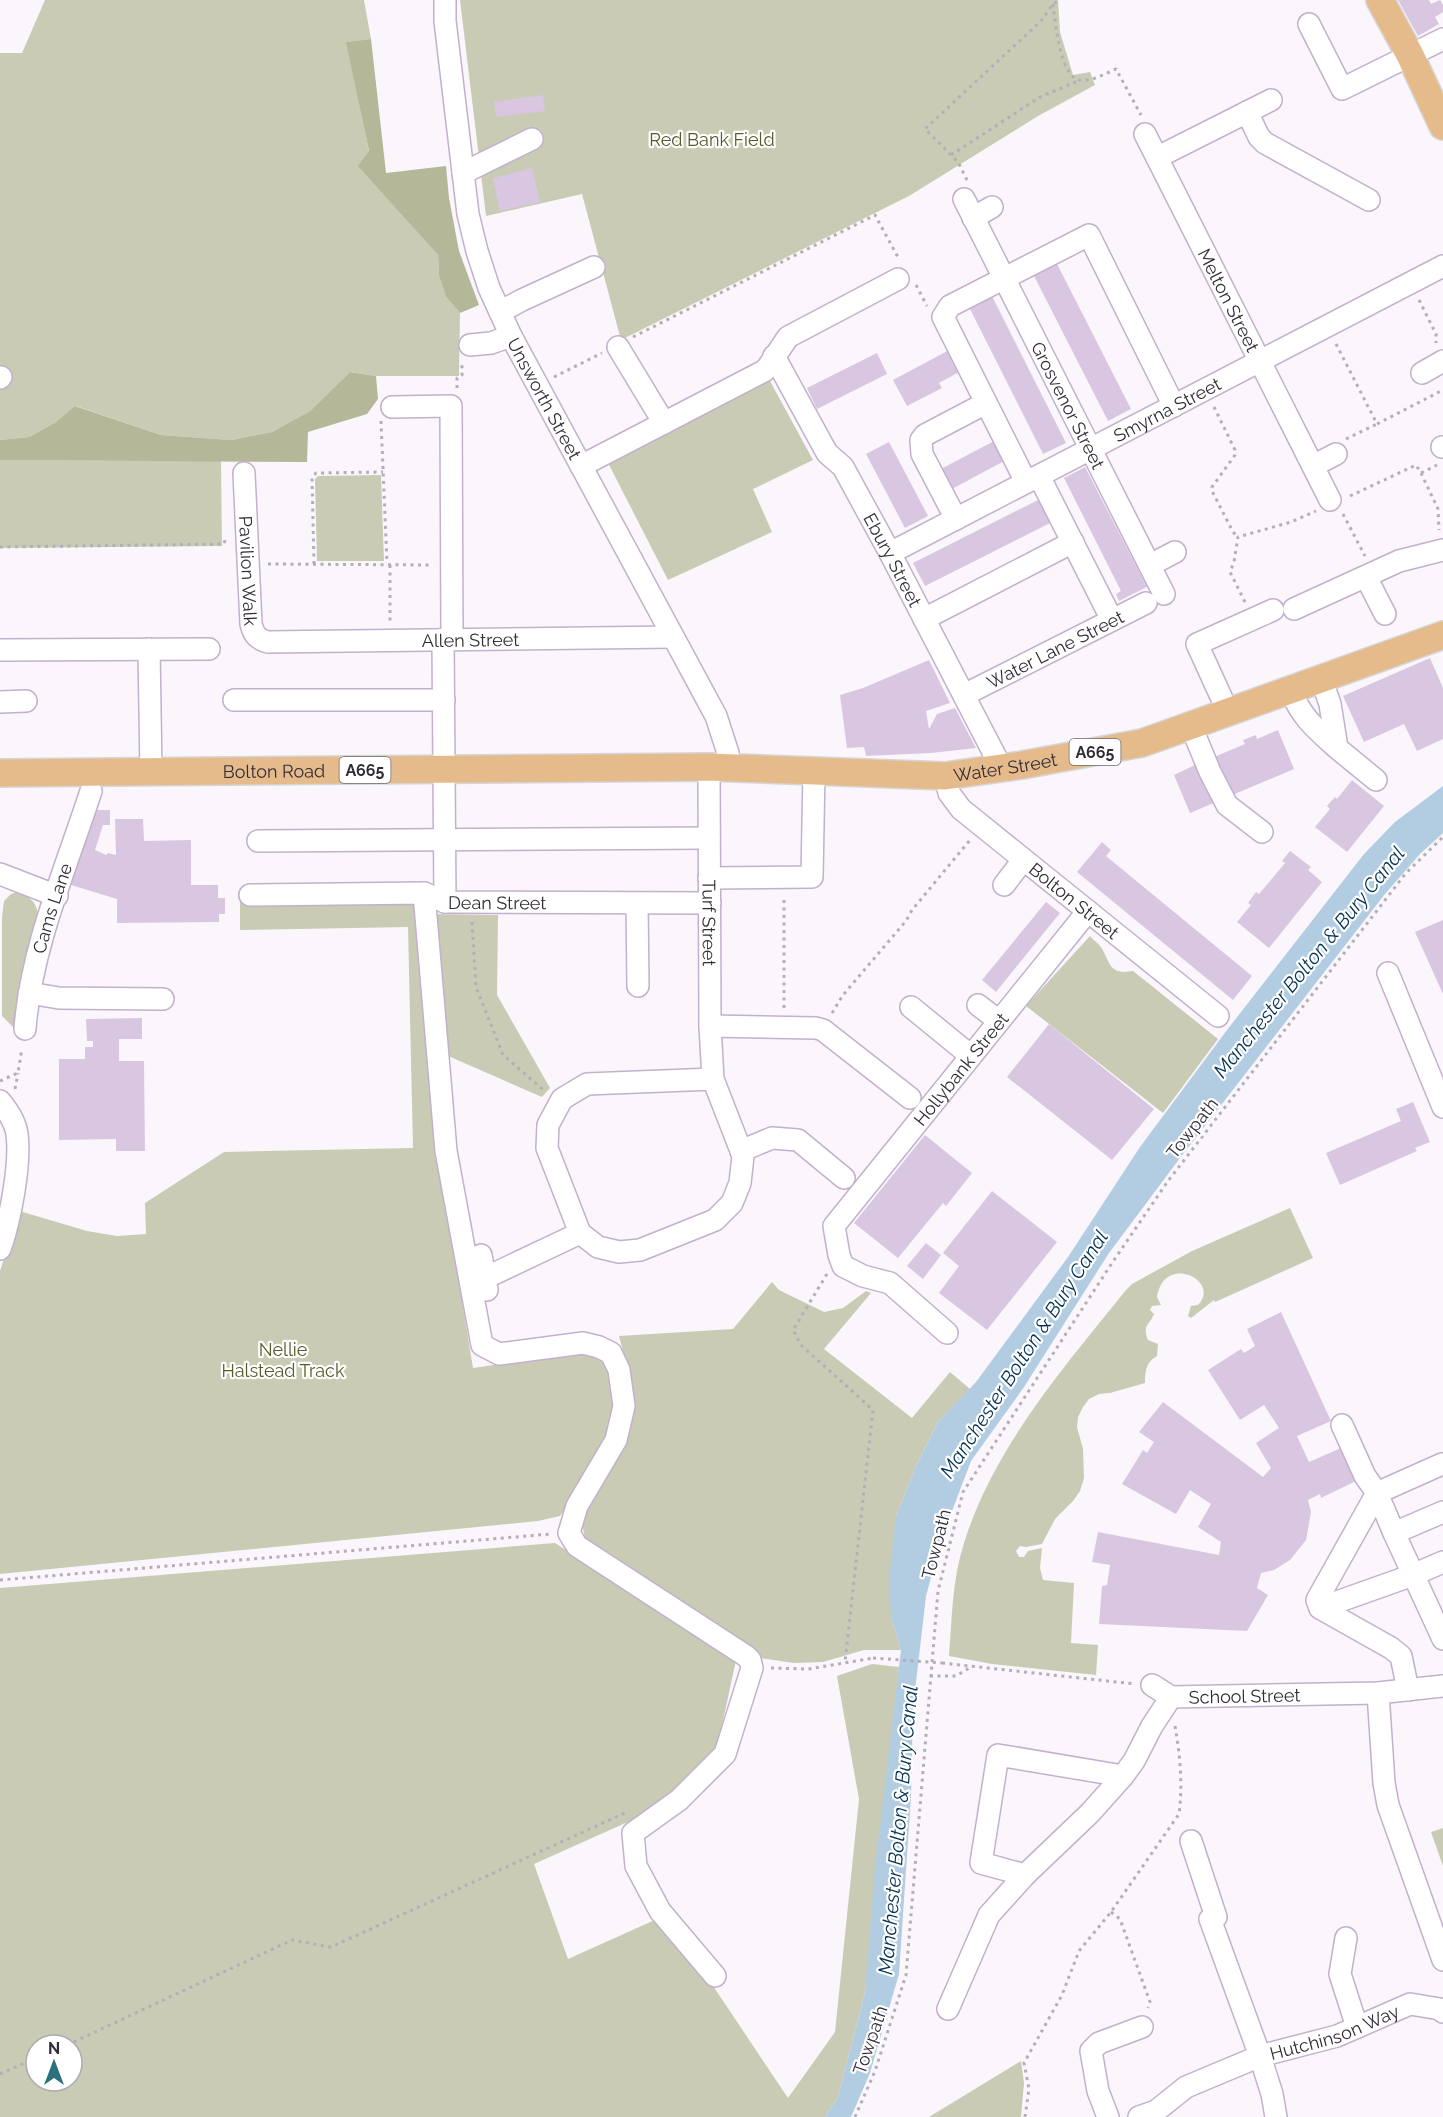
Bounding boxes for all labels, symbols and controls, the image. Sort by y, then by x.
park label: Red Bank Field [649,129,775,150]
street label: Melton Street [1194,245,1264,355]
street label: Unsworth Street [503,334,586,463]
street label: Grosvenor Street [1027,338,1109,472]
street label: Smyrna Street [1110,373,1224,446]
street label: Ebury Street [860,509,926,610]
street label: Pavilion Walk [235,515,262,627]
street label: Water Lane Street [983,606,1127,692]
street label: Allen Street [422,628,519,651]
road number: A665 [1070,739,1120,765]
street label: Water Street [952,748,1059,785]
road number: A665 [340,757,391,783]
street label: Bolton Road [223,760,325,782]
water label: Manchester Bolton & Bury Canal [1208,842,1410,1082]
street label: Bolton Street [1025,858,1123,943]
street label: Cams Lane [28,860,76,956]
street label: Turf Street [699,880,720,966]
street label: Dean Street [448,892,546,913]
street label: Hollybank Street [909,1008,1012,1129]
street label: Towpath [1162,1093,1222,1163]
water label: Manchester Bolton & Bury Canal [935,1226,1113,1482]
park label: Nellie Halstead Track [222,1339,345,1381]
street label: Towpath [917,1507,955,1581]
water label: Manchester Bolton & Bury Canal [873,1684,923,1976]
street label: School Street [1188,1684,1301,1707]
street label: Hutchinson Way [1267,2000,1402,2064]
street label: Towpath [848,2003,892,2077]
north arrow [24,2033,84,2093]
text: N [48,2039,60,2058]

